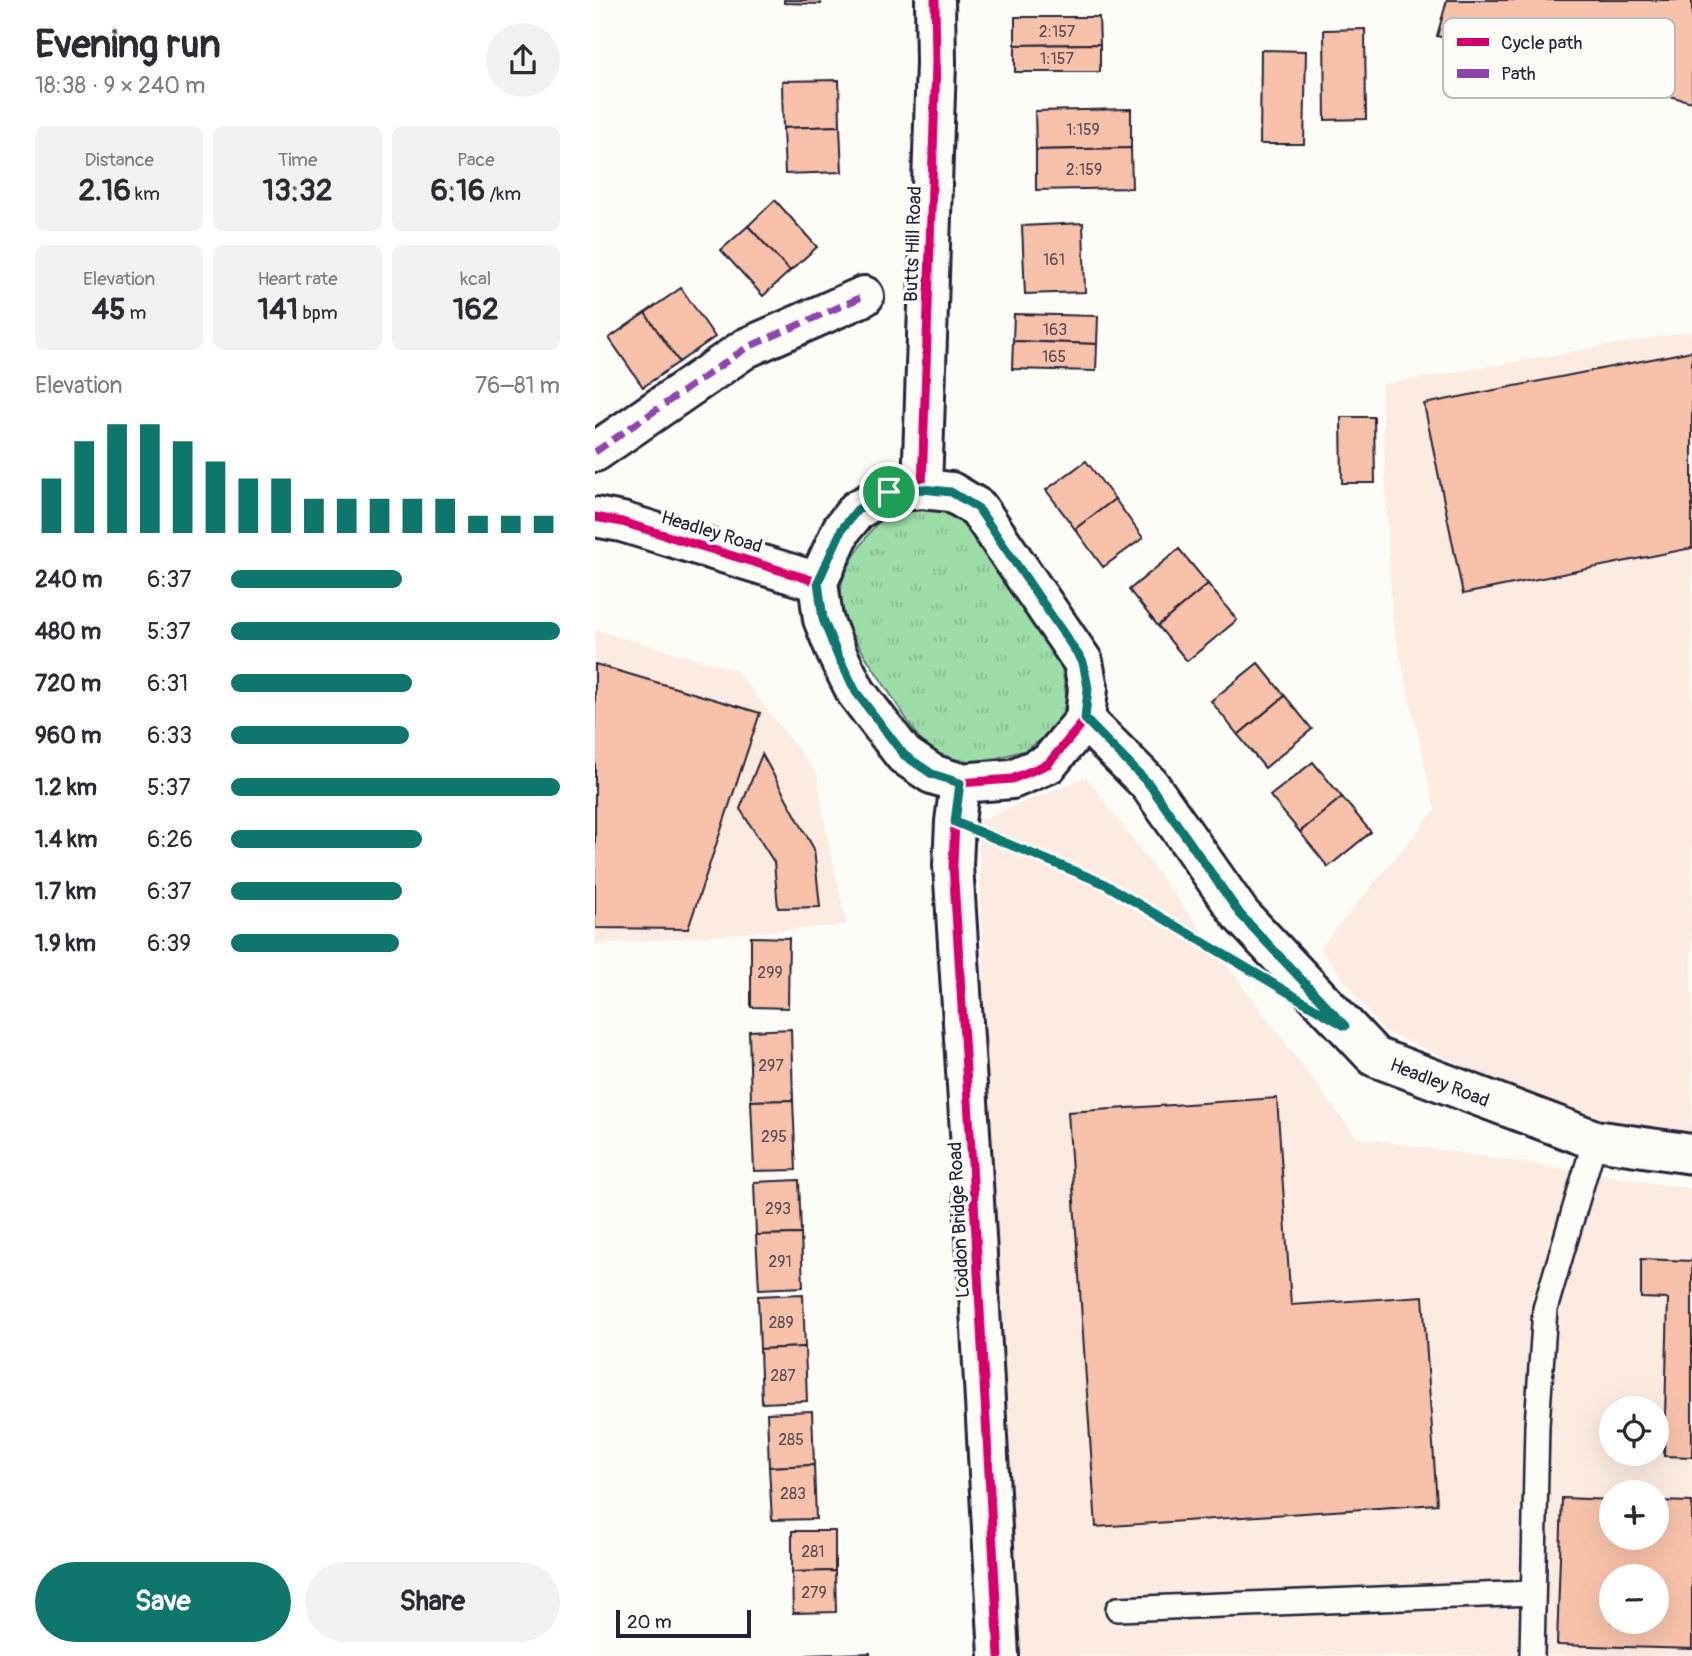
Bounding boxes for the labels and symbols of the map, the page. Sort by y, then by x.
legend [1443,18,1675,98]
house number: 2:157 [1039,22,1076,42]
text: Cycle path [1501,31,1582,55]
house number: 1:157 [1040,49,1074,69]
text: Path [1501,62,1536,86]
house number: 1:159 [1066,120,1100,140]
house number: 2:159 [1066,160,1102,180]
street label: Butts Hill Road [899,186,927,303]
house number: 161 [1043,250,1065,270]
house number: 163 [1043,320,1067,340]
house number: 165 [1042,347,1066,367]
pin [859,462,919,522]
street label: Headley Road [658,505,765,559]
house number: 299 [757,963,783,983]
street label: Headley Road [1387,1053,1493,1113]
house number: 297 [758,1056,784,1076]
house number: 295 [761,1127,787,1147]
street label: Loddon Bridge Road [943,1141,975,1299]
house number: 293 [765,1199,791,1219]
house number: 291 [768,1252,792,1272]
house number: 289 [768,1313,794,1333]
house number: 287 [770,1366,796,1386]
house number: 285 [778,1430,804,1450]
house number: 283 [780,1484,806,1504]
house number: 281 [801,1542,825,1562]
house number: 279 [801,1583,827,1603]
scale bar [616,1607,751,1639]

